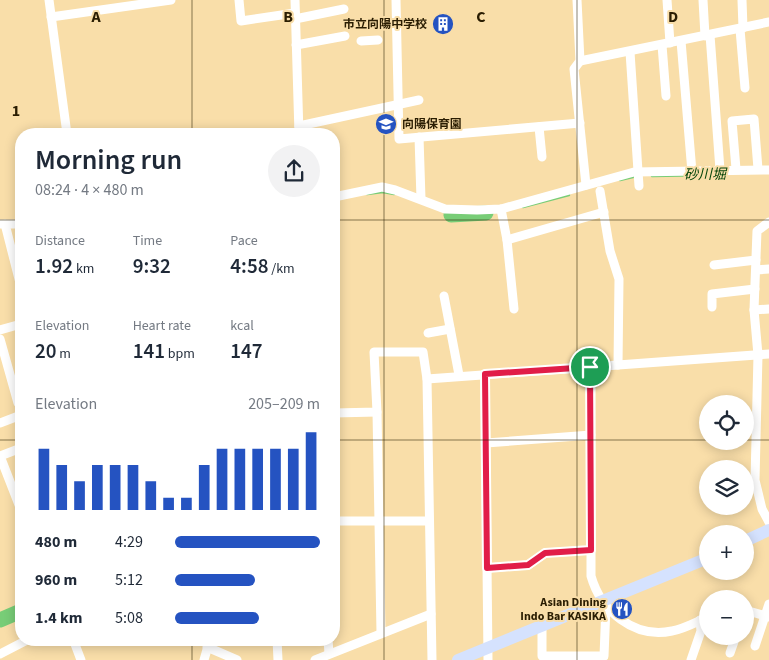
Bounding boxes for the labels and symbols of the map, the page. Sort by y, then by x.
text: A [90,6,101,28]
text: B [283,6,293,28]
text: C [476,6,486,28]
text: D [668,6,678,28]
building icon: 市立向陽中学校 [431,12,455,36]
place label: 市立向陽中学校 [343,16,427,33]
text: 1 [12,100,20,122]
school or university icon: 向陽保育園 [374,112,398,136]
place label: 向陽保育園 [402,116,462,133]
water label: 砂川堀 [684,165,728,185]
pin [569,346,611,388]
place label: Asian Dining Indo Bar KASIKA [520,594,607,625]
restaurant icon: Asian Dining Indo Bar KASIKA [610,597,634,621]

